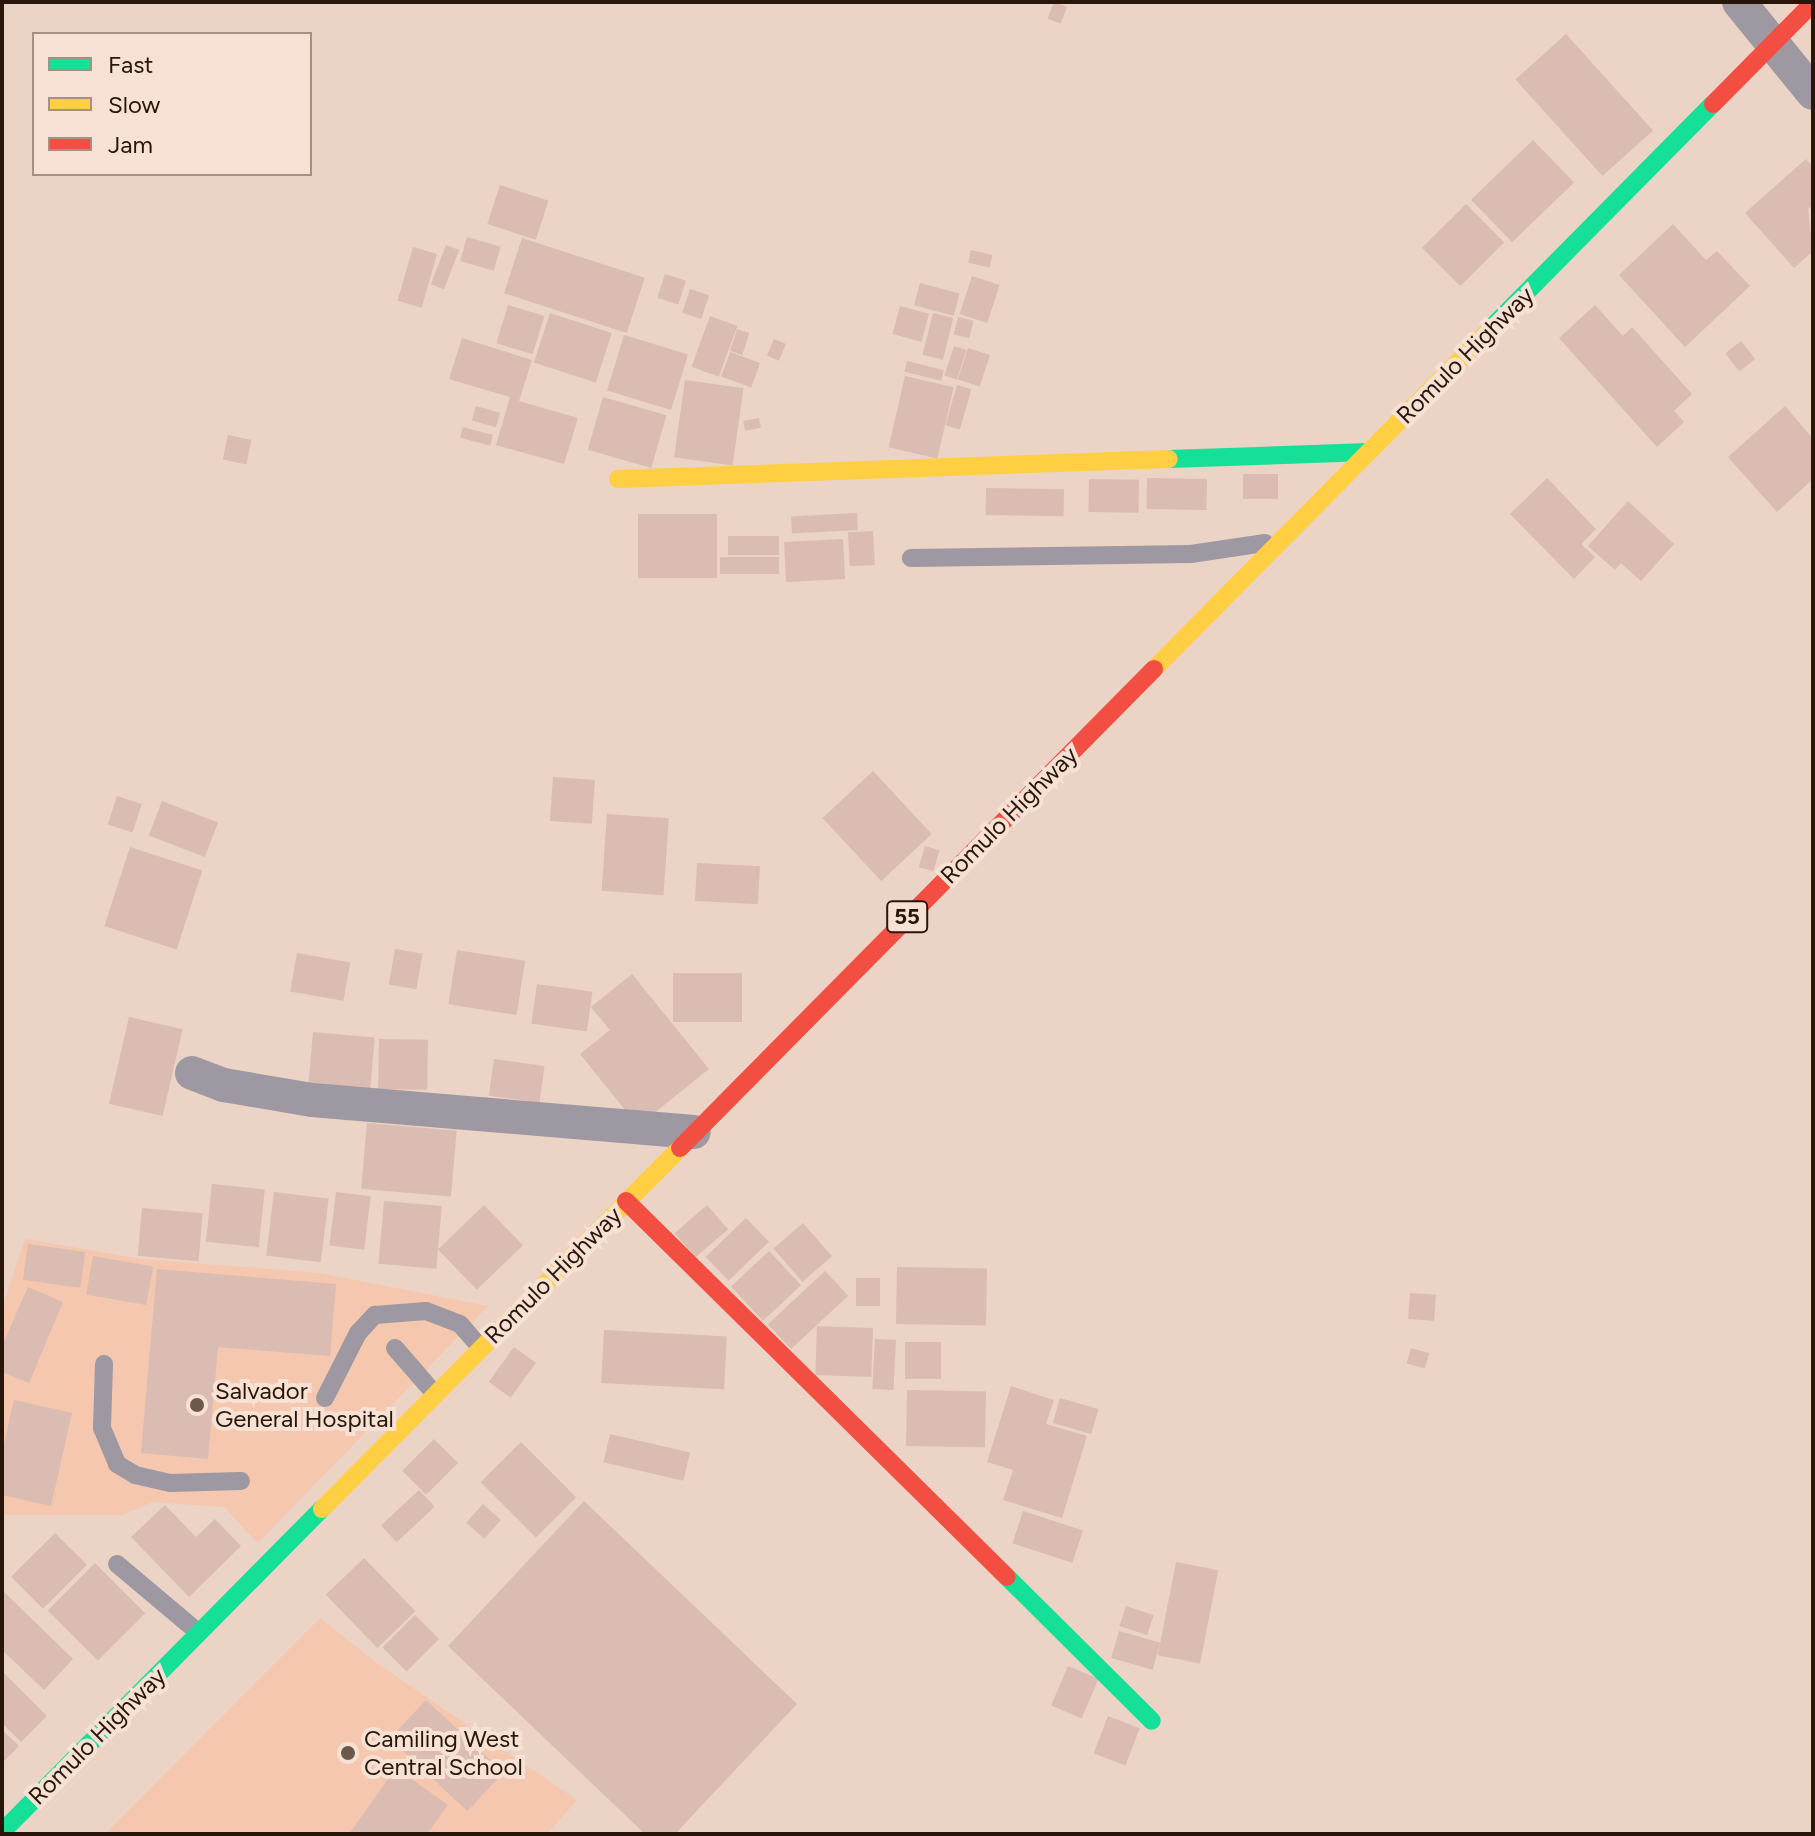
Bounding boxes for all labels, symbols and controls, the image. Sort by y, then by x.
legend [32,32,312,176]
text: Fast [108,50,153,79]
text: Slow [108,90,160,119]
text: Jam [108,130,153,159]
street label: Romulo Highway [1390,280,1540,430]
street label: Romulo Highway [934,740,1084,890]
road number: 55 [885,899,929,935]
street label: Romulo Highway [478,1200,628,1350]
place label: Salvador General Hospital [215,1377,394,1433]
marker: Salvador General Hospital [186,1394,208,1416]
street label: Romulo Highway [22,1661,172,1811]
place label: Camiling West Central School [364,1725,523,1781]
marker: Camiling West Central School [339,1744,357,1762]

